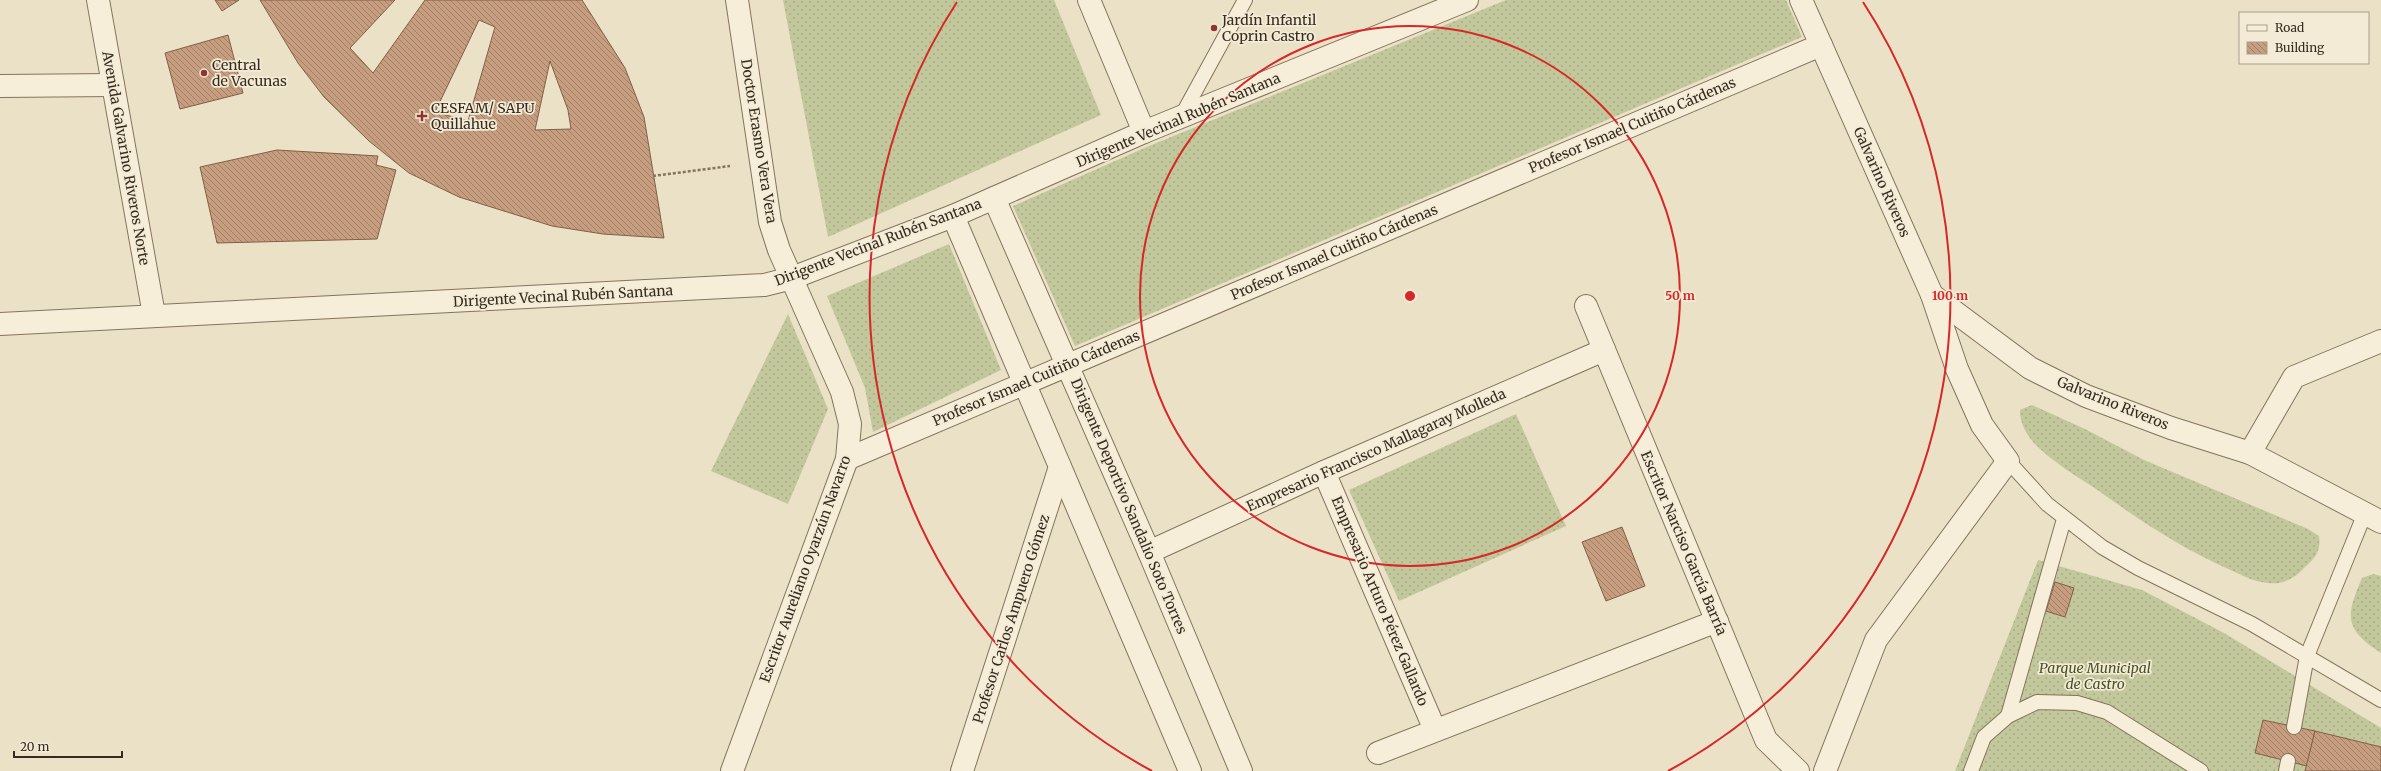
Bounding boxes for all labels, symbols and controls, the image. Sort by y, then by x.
place label: Jardín Infantil Coprin Castro [1221,11,1317,45]
legend [2239,12,2369,64]
text: Road [2275,20,2304,35]
marker: Jardín Infantil Coprin Castro [1209,23,1219,33]
text: Building [2275,40,2325,55]
street label: Avenida Galvarino Riveros Norte [98,48,154,267]
place label: Central de Vacunas [212,56,287,90]
street label: Doctor Erasmo Vera Vera [737,57,781,225]
marker: Central de Vacunas [199,68,209,78]
street label: Dirigente Vecinal Rubén Santana [1073,69,1283,171]
street label: Profesor Ismael Cuitiño Cárdenas [1526,73,1738,177]
place label: CESFAM/ SAPU Quillahue [431,99,535,133]
marker: CESFAM/ SAPU Quillahue [416,110,428,122]
street label: Galvarino Riveros [1850,124,1914,240]
street label: Dirigente Vecinal Rubén Santana [772,194,984,290]
street label: Profesor Ismael Cuitiño Cárdenas [1228,200,1440,304]
street label: Dirigente Vecinal Rubén Santana [453,281,674,311]
text: 50 m [1665,288,1695,303]
text: 100 m [1932,288,1968,303]
centre of rings [1403,289,1417,303]
street label: Profesor Ismael Cuitiño Cárdenas [930,326,1142,430]
street label: Galvarino Riveros [2054,372,2172,434]
street label: Dirigente Deportivo Sandalio Soto Torres [1067,375,1191,637]
street label: Empresario Francisco Mallagaray Molleda [1244,384,1509,516]
street label: Escritor Narciso García Barría [1637,448,1731,638]
street label: Escritor Aureliano Oyarzún Navarro [755,453,855,685]
street label: Empresario Arturo Pérez Gallardo [1328,494,1432,708]
street label: Profesor Carlos Ampuero Gómez [969,512,1053,726]
park label: Parque Municipal de Castro [2039,659,2151,693]
scale bar [14,733,122,759]
text: 20 m [20,739,49,754]

